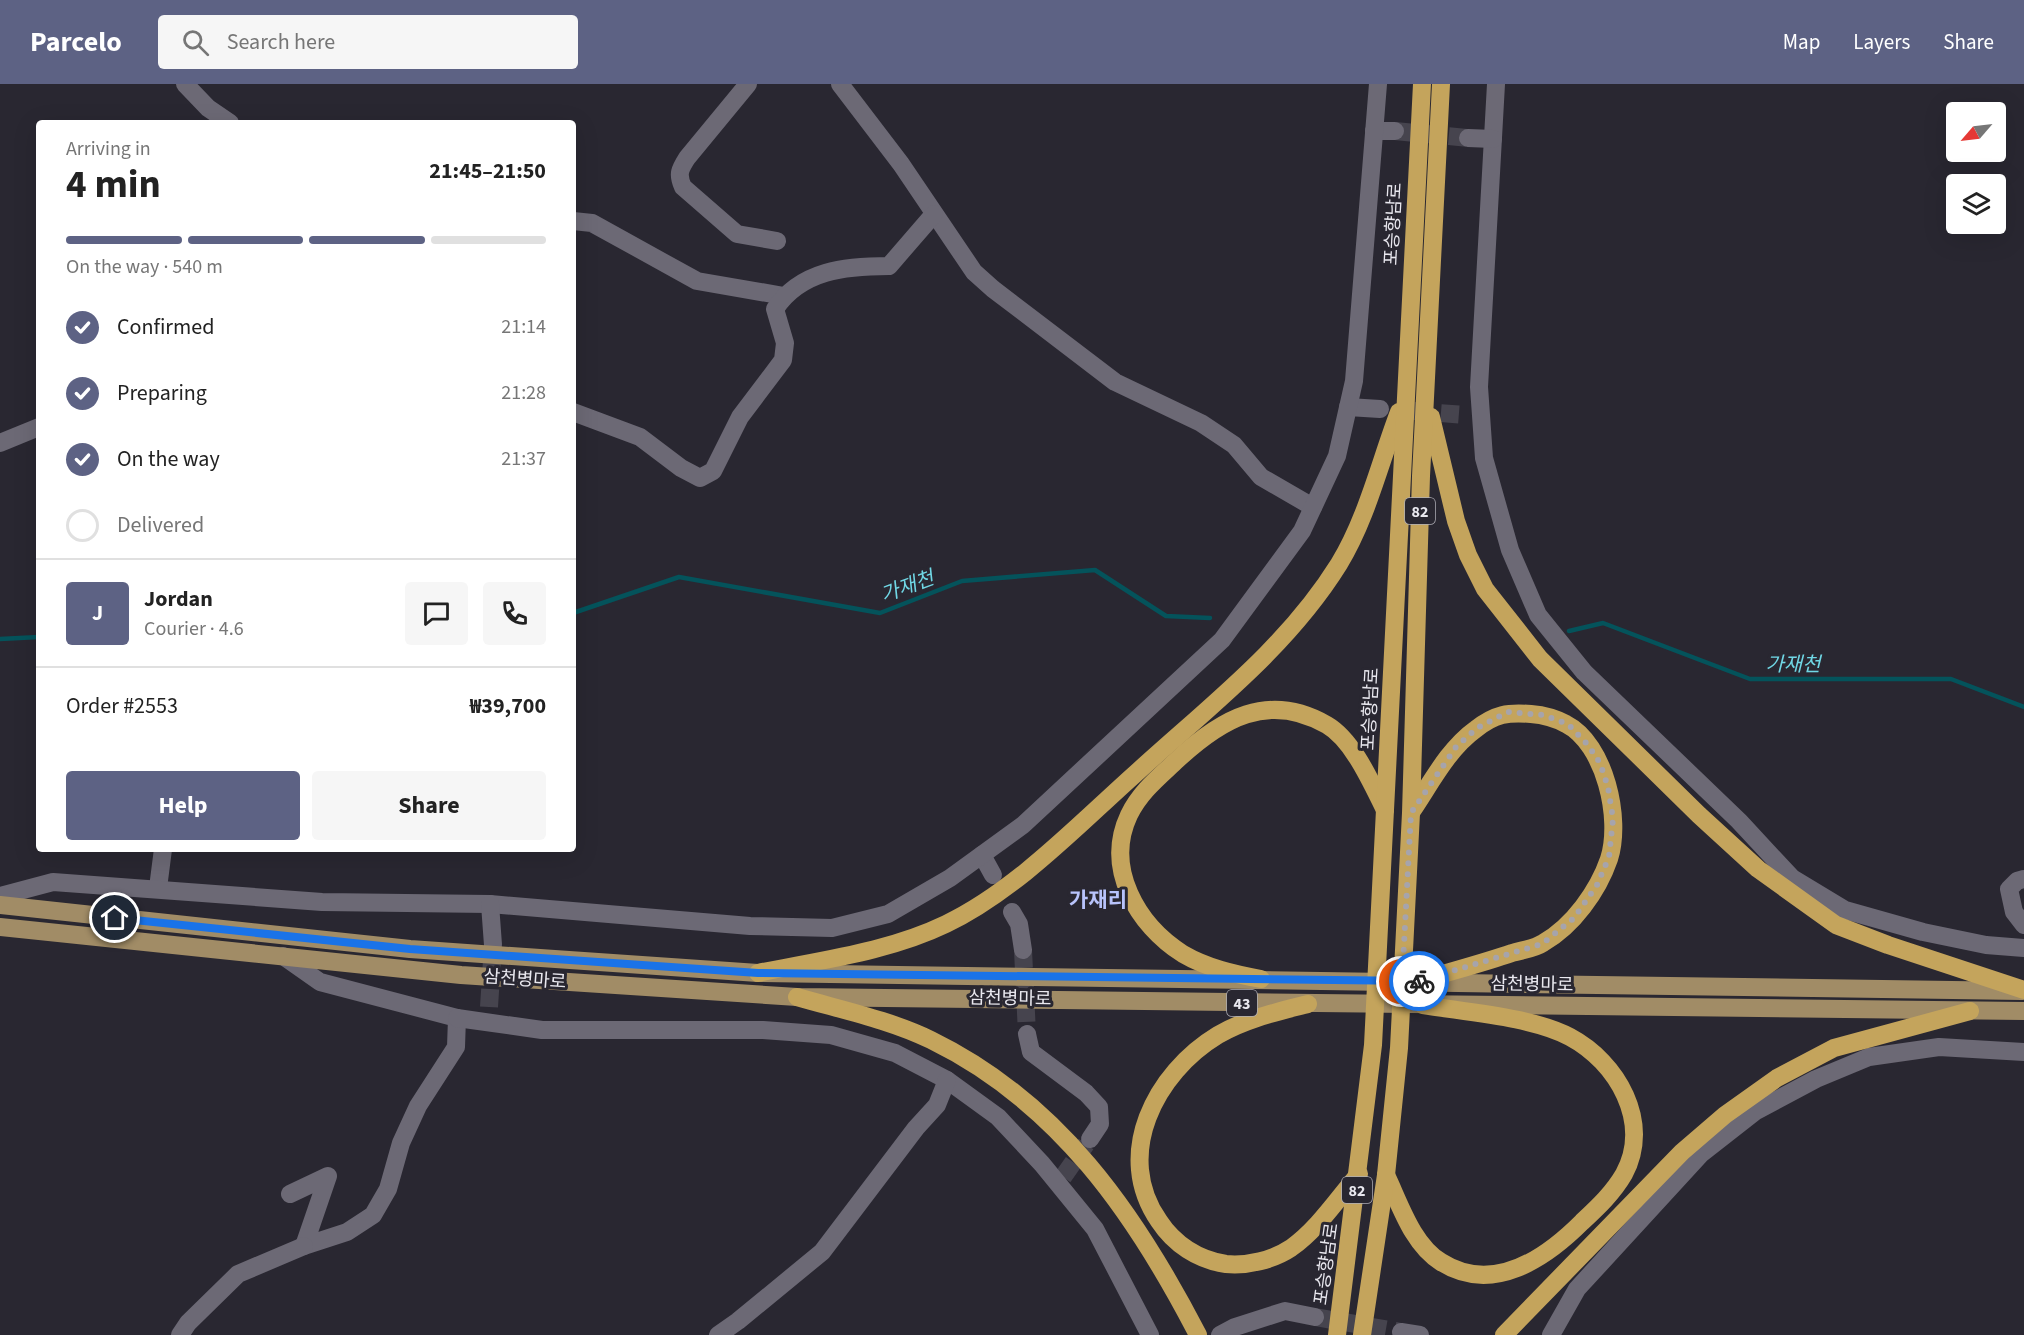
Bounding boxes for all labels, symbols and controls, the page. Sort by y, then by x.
search box [158,15,578,69]
text: Parcelo [30,22,122,62]
icon: search [179,26,212,59]
text: Search here [227,26,335,58]
text: Map [1783,27,1820,57]
text: Layers [1853,27,1910,57]
text: Share [1943,27,1994,57]
north arrow [1946,102,2006,162]
map controls [1946,102,2006,234]
text: Arriving in [66,135,151,163]
text: 21:45–21:50 [429,155,546,187]
text: 4 min [66,157,161,213]
button: layers [1946,174,2006,234]
street label: 포승향남로 [1379,182,1408,266]
text: On the way · 540 m [66,253,223,281]
icon: check [66,311,99,344]
text: Confirmed [117,311,214,343]
text: 21:14 [501,313,546,341]
icon: check [66,377,99,410]
text: Preparing [117,377,207,409]
text: 21:28 [501,379,546,407]
icon: check [66,443,99,476]
text: On the way [117,443,220,475]
text: 21:37 [501,445,546,473]
road number: 82 [1405,498,1435,524]
text: Delivered [117,509,204,541]
water label: 가재천 [877,563,941,610]
button: chat [405,582,468,645]
button: phone [483,582,546,645]
text: Jordan [144,583,213,615]
text: J [92,597,103,629]
text: Courier · 4.6 [144,615,244,643]
water label: 가재천 [1765,651,1823,679]
street label: 포승향남로 [1356,667,1385,751]
text: Order #2553 [66,690,178,722]
text: ₩39,700 [470,690,546,722]
button: Help [66,771,300,840]
button: Share [312,771,546,840]
district label: 가재리 [1069,885,1127,915]
pin [89,892,140,943]
icon: home [98,901,131,934]
courier [1389,951,1449,1011]
pin [1376,956,1427,1007]
street label: 삼천병마로 [483,964,567,995]
icon: bag [1385,965,1418,998]
icon: bike [1403,965,1436,998]
street label: 삼천병마로 [1490,971,1574,998]
street label: 삼천병마로 [968,985,1052,1012]
road number: 43 [1227,990,1257,1016]
road number: 82 [1342,1177,1372,1203]
street label: 포승향남로 [1308,1221,1345,1307]

